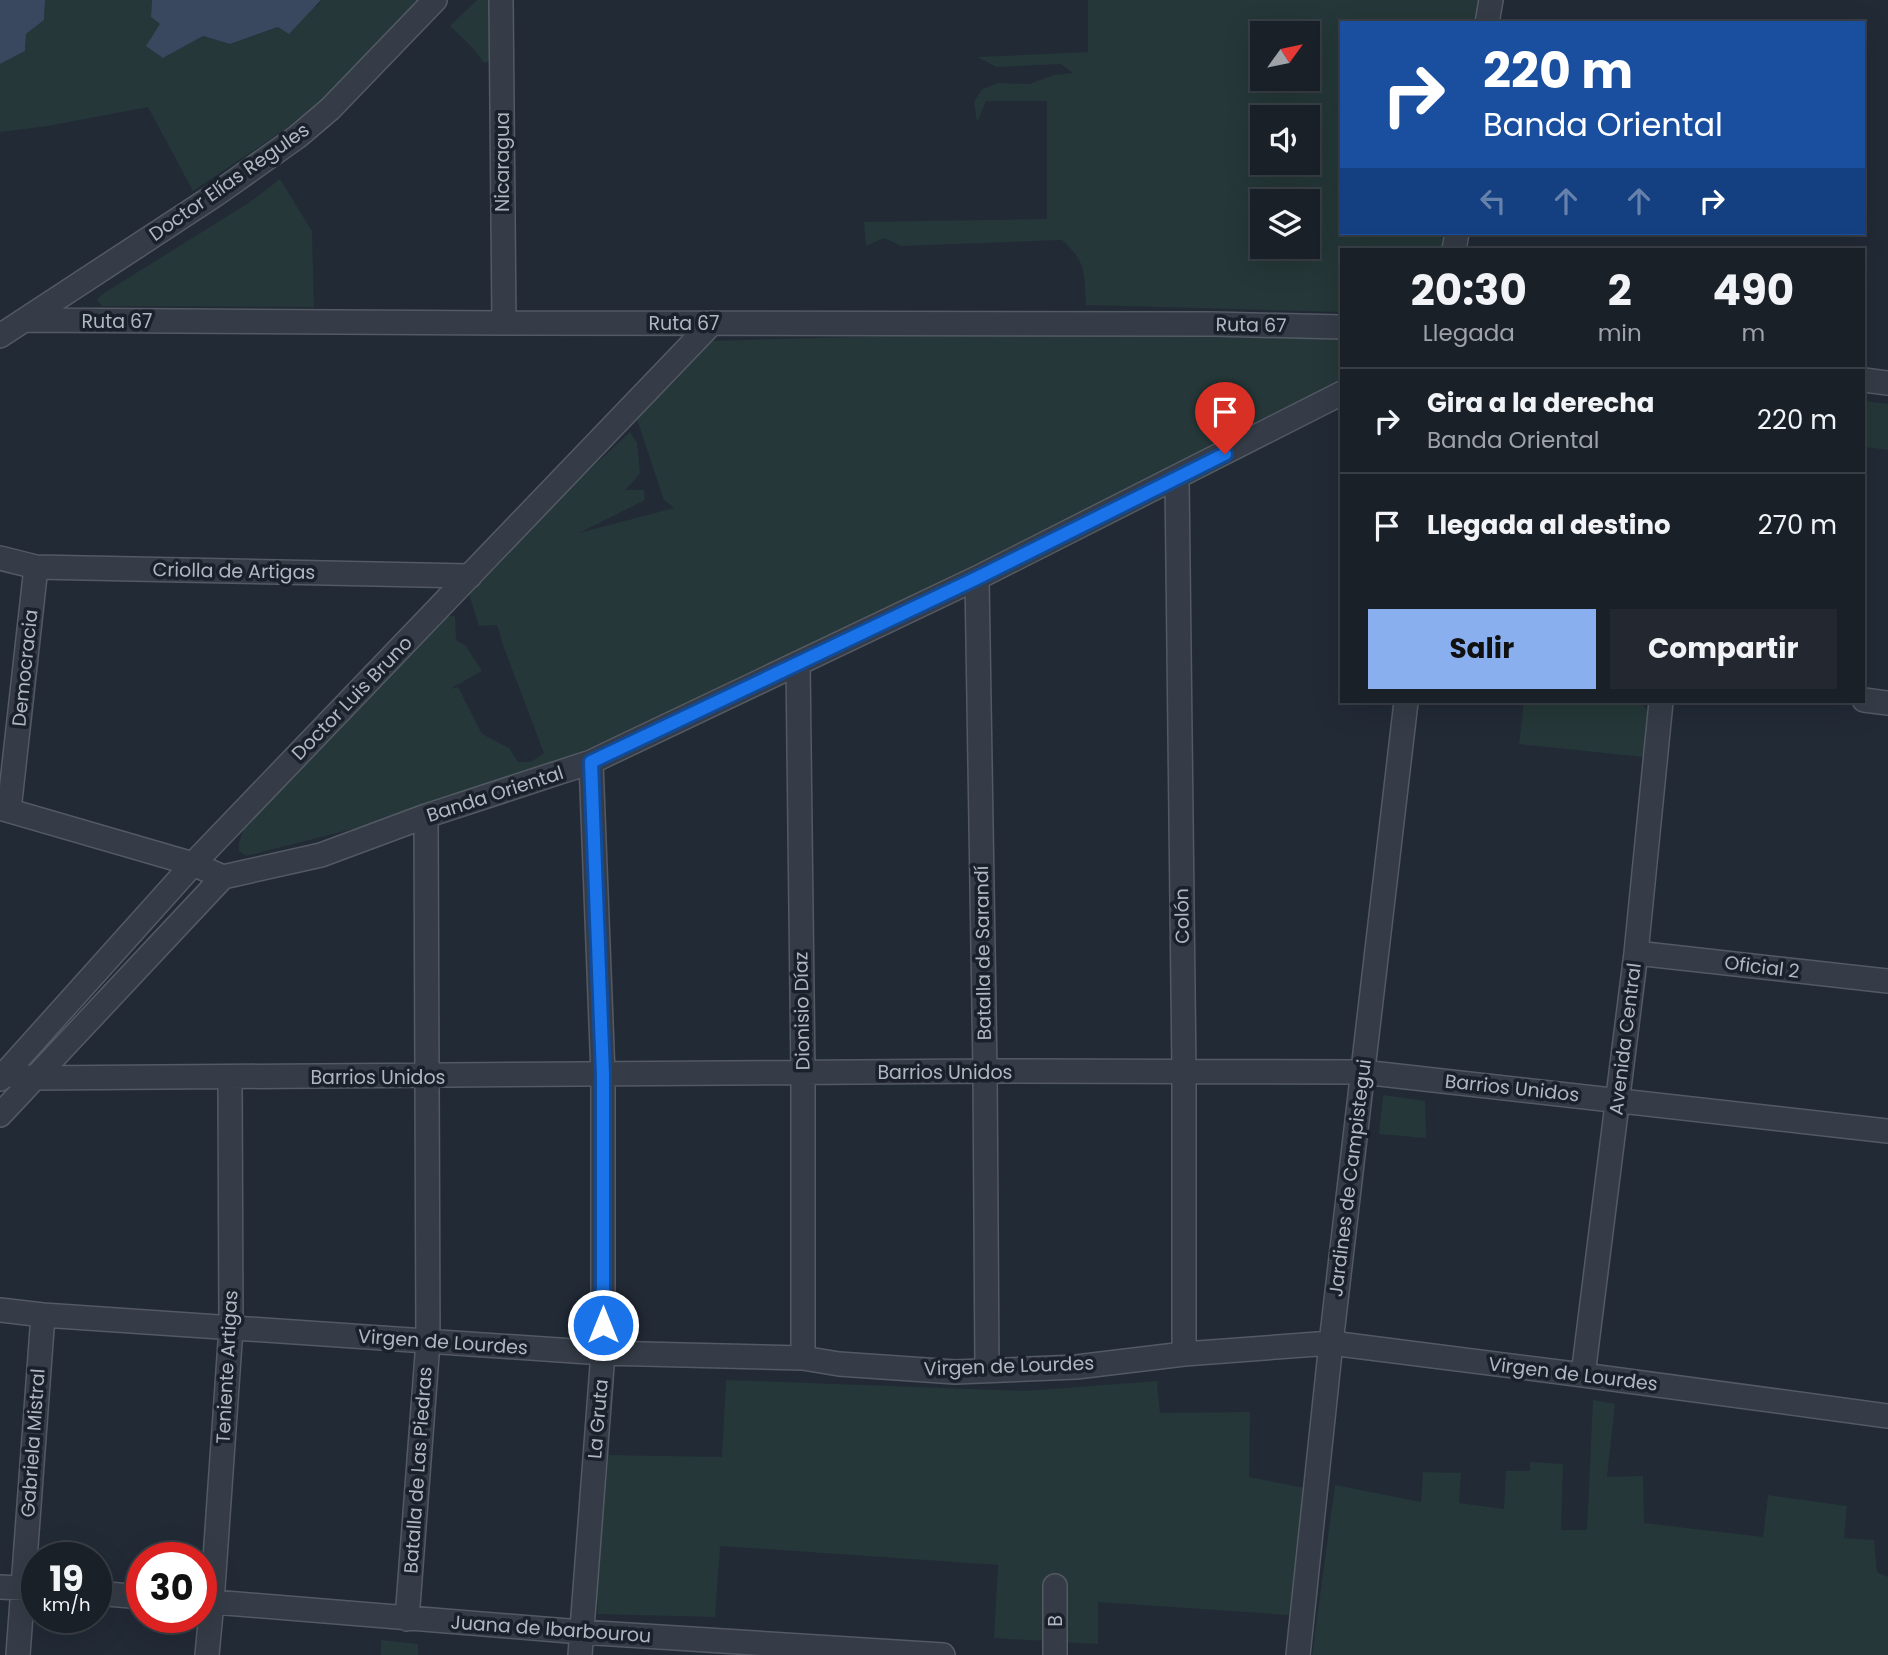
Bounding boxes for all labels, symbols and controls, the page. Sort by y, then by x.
north arrow [1250,21,1320,91]
map controls [1250,21,1320,259]
text: 220 m [1483,37,1633,105]
icon: right [1368,49,1459,140]
text: Banda Oriental [1483,102,1723,147]
button: sound [1250,105,1320,175]
street label: Nicaragua [489,112,516,212]
street label: Doctor Elías Regules [143,116,315,248]
icon: left [1474,182,1512,220]
icon: ahead [1547,182,1585,220]
icon: ahead [1620,182,1658,220]
icon: right [1693,182,1731,220]
button: layers [1250,189,1320,259]
text: 20:30 [1411,261,1527,320]
text: 2 [1608,261,1632,320]
text: 490 [1713,261,1794,320]
street label: Ruta 67 [82,308,152,335]
street label: Ruta 67 [649,310,719,337]
street label: Ruta 67 [1215,311,1287,339]
text: Llegada [1423,317,1515,349]
text: min [1598,317,1642,349]
text: m [1741,317,1765,349]
pin [1195,382,1255,454]
text: Gira a la derecha [1427,385,1655,421]
icon: arrive [1206,393,1244,431]
icon: right [1368,402,1406,440]
text: 220 m [1757,402,1837,438]
text: Banda Oriental [1427,424,1599,456]
icon: arrive [1368,507,1406,545]
text: Llegada al destino [1427,507,1671,543]
text: 270 m [1758,507,1837,543]
street label: Criolla de Artigas [152,556,316,586]
street label: Democracia [5,608,45,728]
button: Salir [1368,609,1596,689]
button: Compartir [1610,609,1837,689]
street label: Doctor Luis Bruno [285,630,419,766]
street label: Banda Oriental [423,759,567,829]
street label: Batalla de Sarandí [968,865,998,1041]
street label: Colón [1168,888,1196,944]
street label: Oficial 2 [1723,949,1801,985]
street label: Dionisio Díaz [787,952,817,1070]
street label: Avenida Central [1602,961,1648,1117]
street label: Jardines de Campistegui [1322,1058,1378,1298]
street label: Barrios Unidos [877,1059,1013,1086]
street label: Barrios Unidos [310,1064,446,1091]
street label: Barrios Unidos [1443,1068,1581,1108]
position arrow [566,1288,640,1362]
street label: Teniente Artigas [209,1290,245,1444]
street label: Virgen de Lourdes [357,1323,529,1361]
street label: Virgen de Lourdes [923,1350,1095,1382]
street label: Virgen de Lourdes [1487,1350,1659,1398]
street label: Batalla de Las Piedras [397,1366,439,1574]
street label: Gabriela Mistral [14,1368,52,1518]
street label: La Gruta [581,1378,615,1460]
speed limit sign: 30 [126,1542,217,1633]
text: 19 [49,1554,84,1603]
text: km/h [43,1592,90,1617]
street label: Juana de Ibarbourou [450,1609,652,1649]
street label: B [1042,1615,1069,1627]

